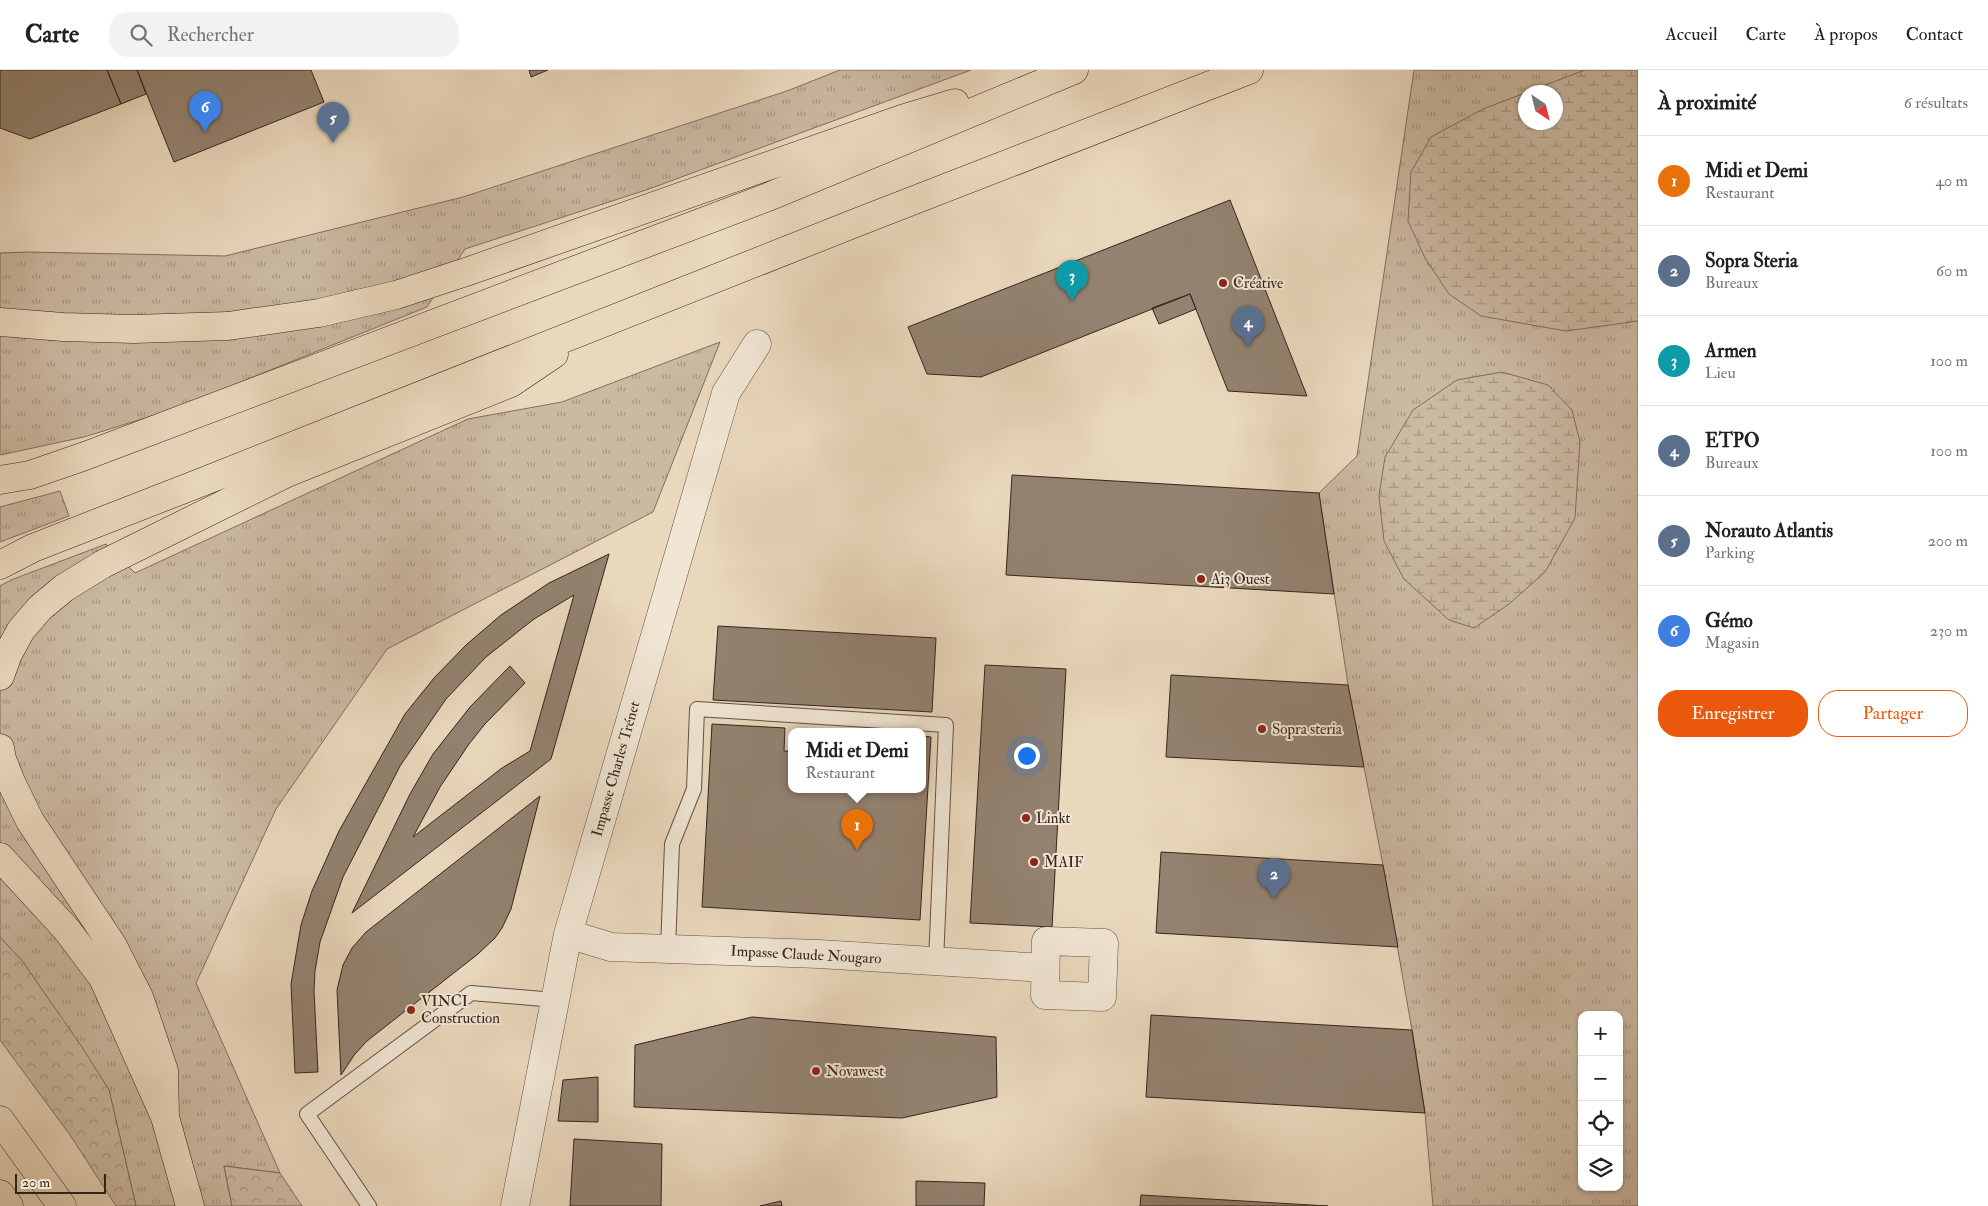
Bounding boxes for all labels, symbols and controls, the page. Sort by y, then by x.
search box [109,12,459,57]
text: Carte [25,19,79,50]
icon: search [127,21,155,49]
text: Rechercher [167,23,254,47]
text: Accueil [1665,23,1718,46]
text: Carte [1746,23,1786,46]
text: À propos [1814,23,1878,46]
text: Contact [1906,23,1963,46]
north arrow [1518,85,1563,130]
text: À proximité [1658,89,1756,116]
pin: 6 [189,91,221,132]
text: 6 résultats [1904,93,1968,113]
pin: 5 [317,102,349,143]
text: Midi et Demi [1705,159,1808,183]
text: 1 [1671,171,1677,191]
text: 40 m [1935,171,1968,191]
text: Restaurant [1705,183,1774,203]
text: Sopra Steria [1705,249,1798,273]
pin: 3 [1056,260,1088,301]
text: 2 [1670,261,1678,281]
text: 60 m [1936,261,1968,281]
text: Bureaux [1705,273,1758,293]
place label: Créative [1233,274,1283,293]
marker: Créative [1217,277,1229,289]
pin: 4 [1232,306,1264,347]
text: Armen [1705,339,1757,363]
text: 3 [1671,351,1677,371]
text: 100 m [1930,351,1968,371]
text: Lieu [1705,363,1736,383]
text: ETPO [1705,429,1759,453]
text: 4 [1670,441,1678,461]
text: 100 m [1930,441,1968,461]
text: Bureaux [1705,453,1758,473]
text: Norauto Atlantis [1705,519,1833,543]
text: 5 [1670,531,1678,551]
text: 200 m [1928,531,1968,551]
text: Parking [1705,543,1755,563]
place label: Ai3 Ouest [1210,570,1270,589]
marker: Ai3 Ouest [1195,573,1207,585]
text: Gémo [1705,609,1753,633]
text: 6 [1670,621,1678,641]
text: 230 m [1930,621,1968,641]
text: Magasin [1705,633,1759,653]
button: Enregistrer [1658,690,1808,737]
button: Partager [1818,690,1968,737]
street label: Impasse Charles Trénet [588,699,645,839]
place label: Sopra steria [1272,720,1343,740]
marker: Sopra steria [1256,723,1268,735]
popup [788,728,926,793]
text: Midi et Demi [805,739,909,763]
your location [1014,743,1040,769]
text: Restaurant [805,763,875,783]
pin: 1 [841,809,873,850]
place label: Linkt [1036,809,1071,828]
marker: Linkt [1020,812,1032,824]
place label: MAIF [1044,853,1084,872]
marker: MAIF [1028,856,1040,868]
pin: 2 [1258,858,1290,899]
street label: Impasse Claude Nougaro [730,942,882,969]
place label: VINCI Construction [421,992,500,1028]
marker: VINCI Construction [405,1004,417,1016]
map controls [1578,1011,1623,1191]
button: + [1578,1011,1623,1056]
button: − [1578,1056,1623,1101]
place label: Novawest [826,1062,884,1081]
marker: Novawest [810,1065,822,1077]
button: locate [1578,1101,1623,1146]
button: layers [1578,1146,1623,1191]
scale bar [15,1171,106,1194]
text: 20 m [22,1174,50,1191]

